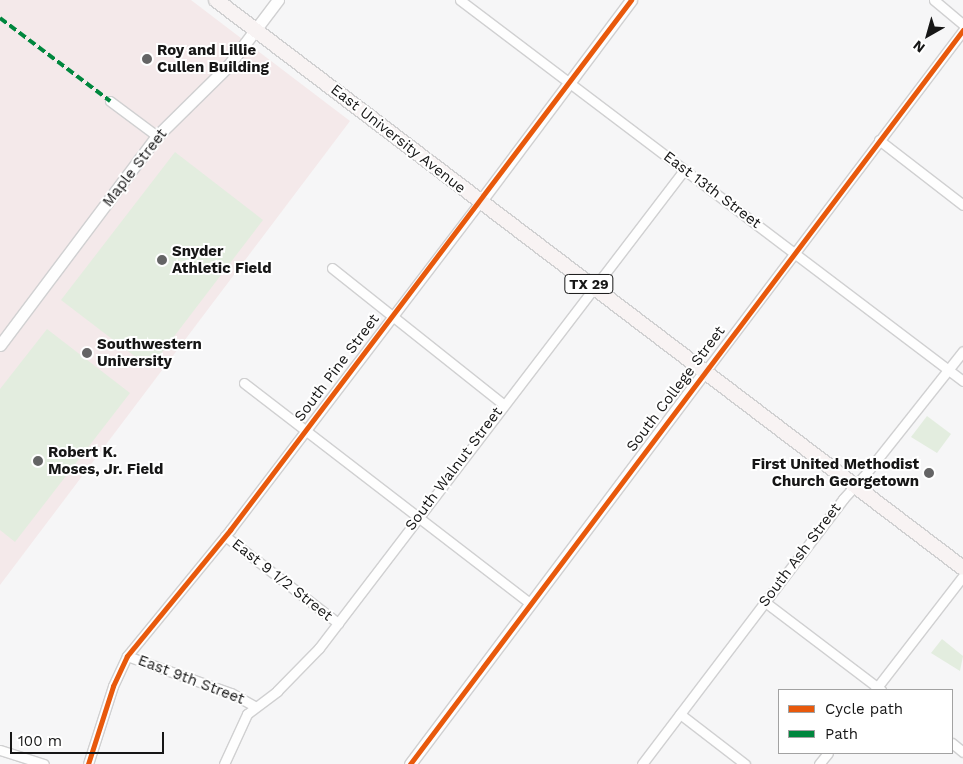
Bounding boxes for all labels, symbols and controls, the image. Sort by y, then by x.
north arrow [903,10,953,60]
text: N [910,37,928,56]
place label: Roy and Lillie Cullen Building [157,41,269,76]
marker: Roy and Lillie Cullen Building [141,53,153,65]
street label: East University Avenue [326,80,470,198]
street label: Maple Street [99,125,171,211]
street label: East 13th Street [660,147,764,233]
place label: Snyder Athletic Field [172,242,272,277]
marker: Snyder Athletic Field [156,254,168,266]
road number: TX 29 [564,272,614,296]
street label: South Pine Street [291,311,383,425]
street label: South College Street [623,323,729,455]
place label: Southwestern University [97,335,202,370]
marker: Southwestern University [81,347,93,359]
street label: South Walnut Street [402,403,506,535]
place label: Robert K. Moses, Jr. Field [48,443,164,478]
marker: Robert K. Moses, Jr. Field [32,455,44,467]
place label: First United Methodist Church Georgetown [752,455,919,490]
marker: First United Methodist Church Georgetown [923,467,935,479]
street label: South Ash Street [755,499,845,611]
street label: East 9 1/2 Street [228,535,336,625]
street label: East 9th Street [135,651,247,709]
legend [778,689,953,754]
text: Cycle path [825,700,903,718]
scale bar [12,722,166,754]
text: Path [825,725,858,743]
text: 100 m [18,732,62,750]

